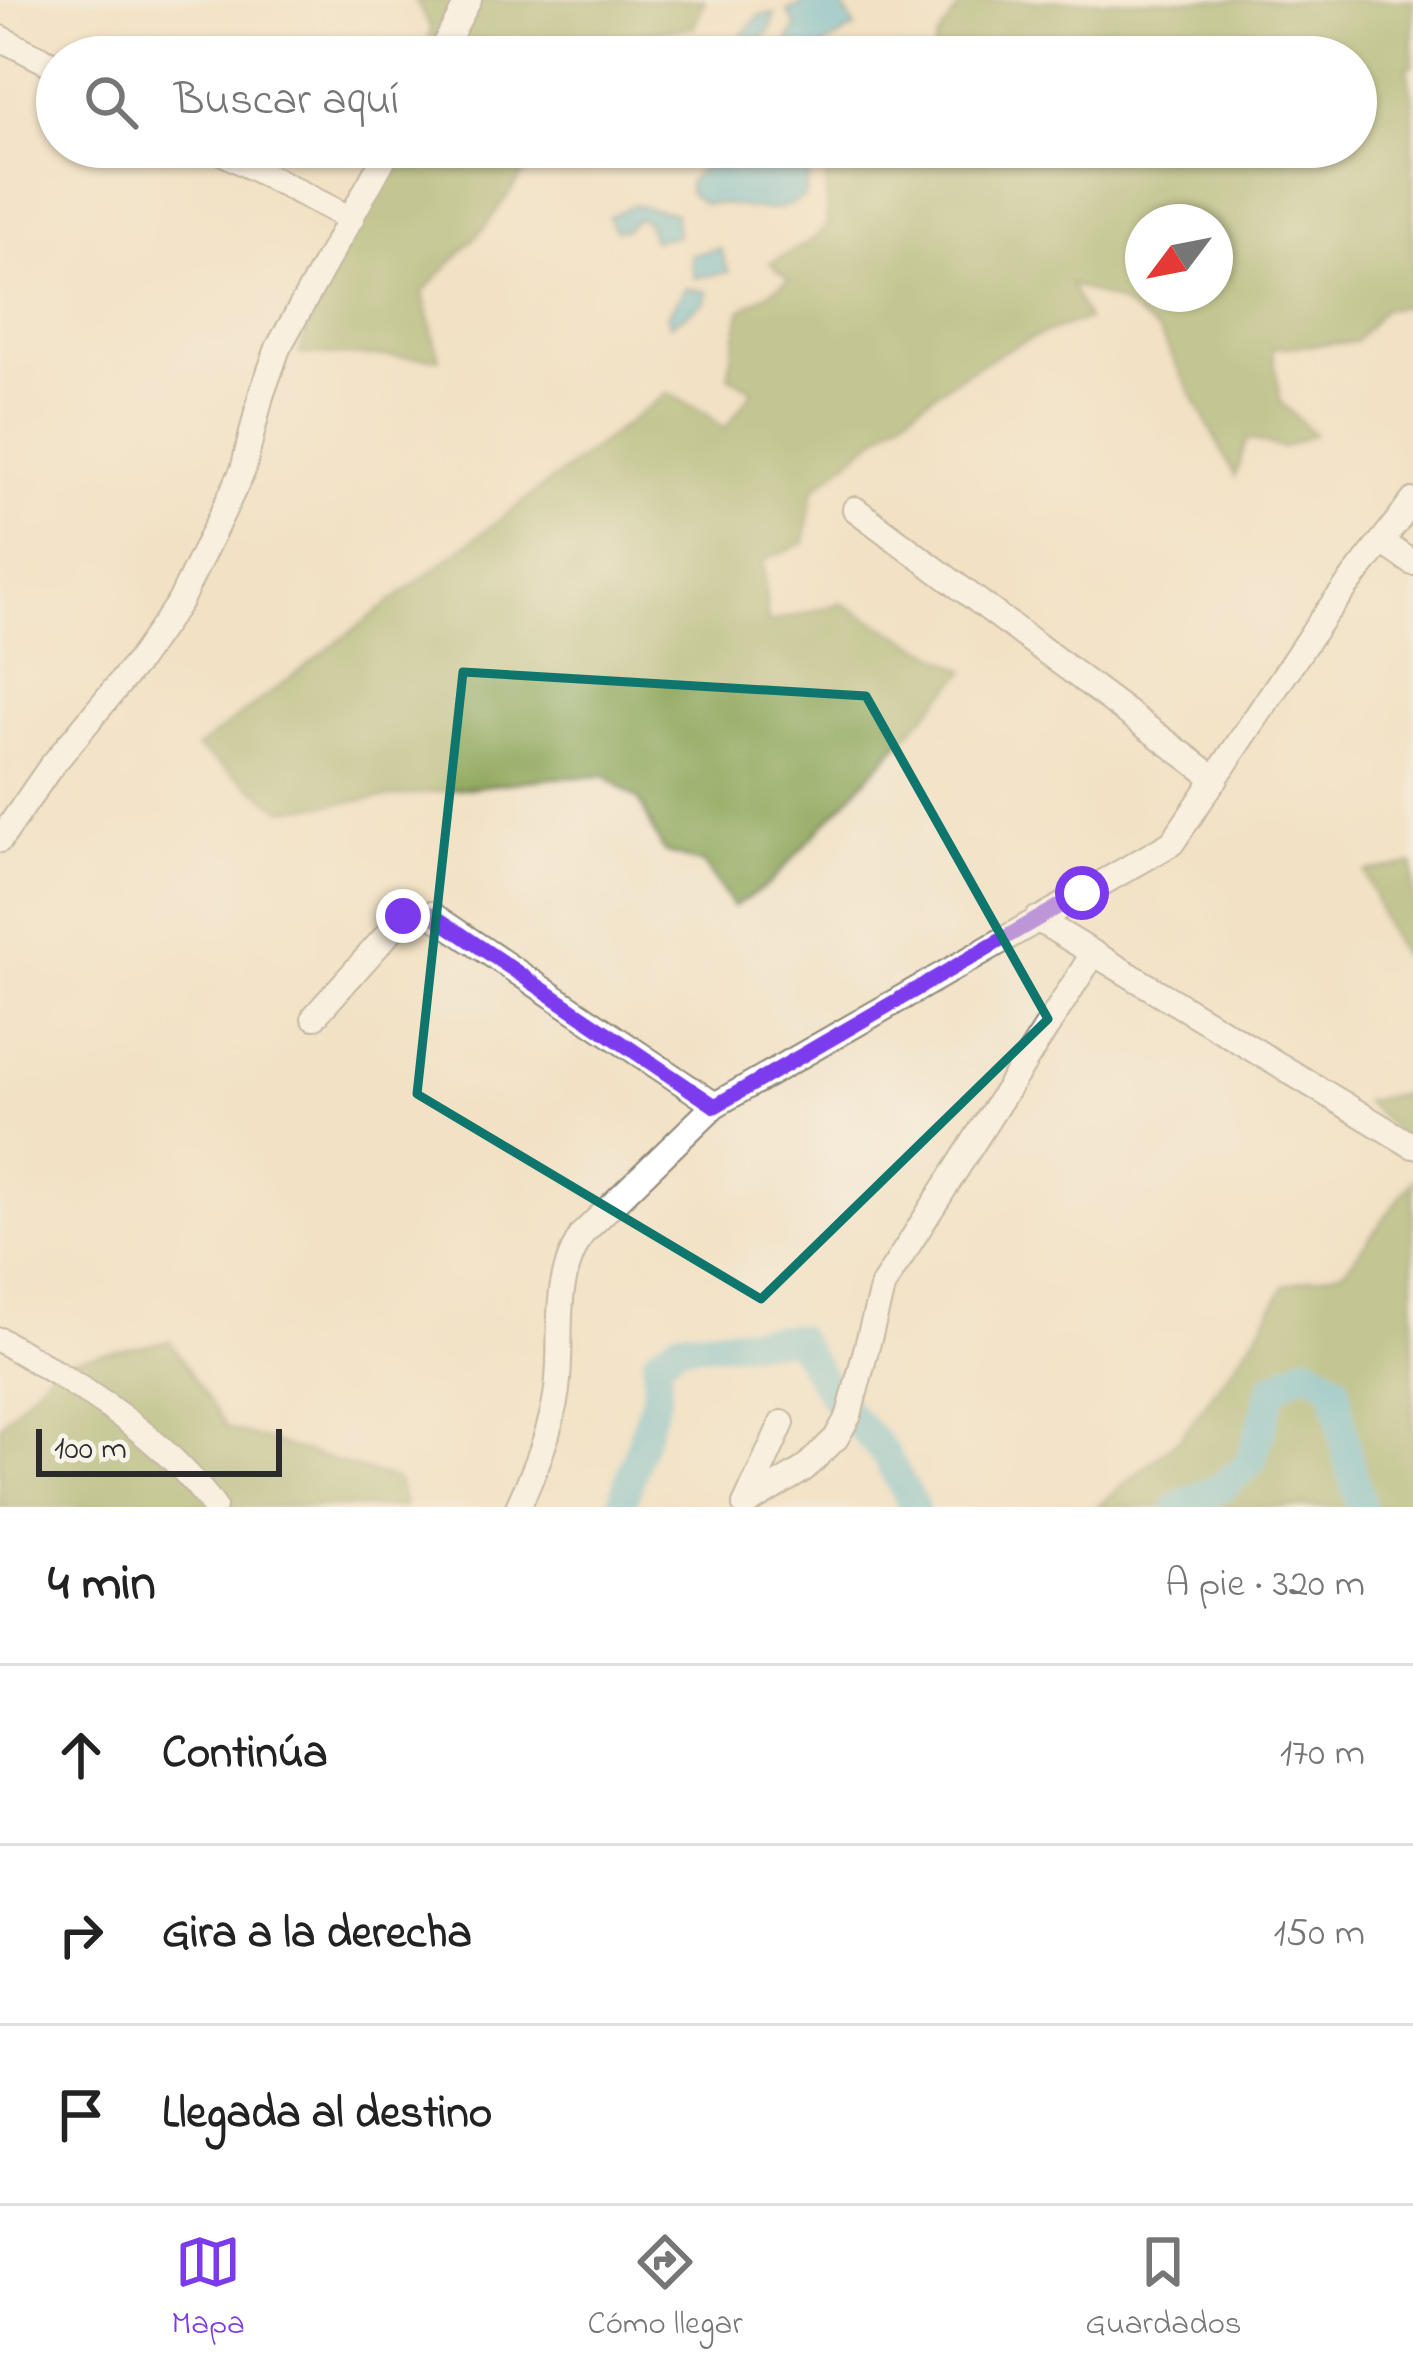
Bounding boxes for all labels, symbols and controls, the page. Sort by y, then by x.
search box [36,36,1377,168]
icon: search [78,69,144,135]
text: Buscar aquí [174,69,399,135]
north arrow [1125,204,1233,312]
route start [1055,866,1109,920]
route end [376,889,430,943]
scale bar [36,1423,282,1476]
text: 100 m [54,1426,127,1474]
text: 4 min [48,1548,156,1623]
text: A pie · 320 m [1165,1557,1365,1614]
icon: ahead [48,1722,114,1788]
text: Continúa [162,1722,328,1788]
text: 170 m [1280,1726,1365,1783]
icon: right [48,1902,114,1968]
text: Gira a la derecha [162,1902,472,1968]
text: 150 m [1273,1906,1365,1963]
icon: arrive [48,2082,114,2148]
text: Llegada al destino [162,2082,492,2148]
tab: Mapa [171,2229,245,2349]
tab: Cómo llegar [588,2229,743,2349]
tab: Guardados [1085,2229,1242,2349]

